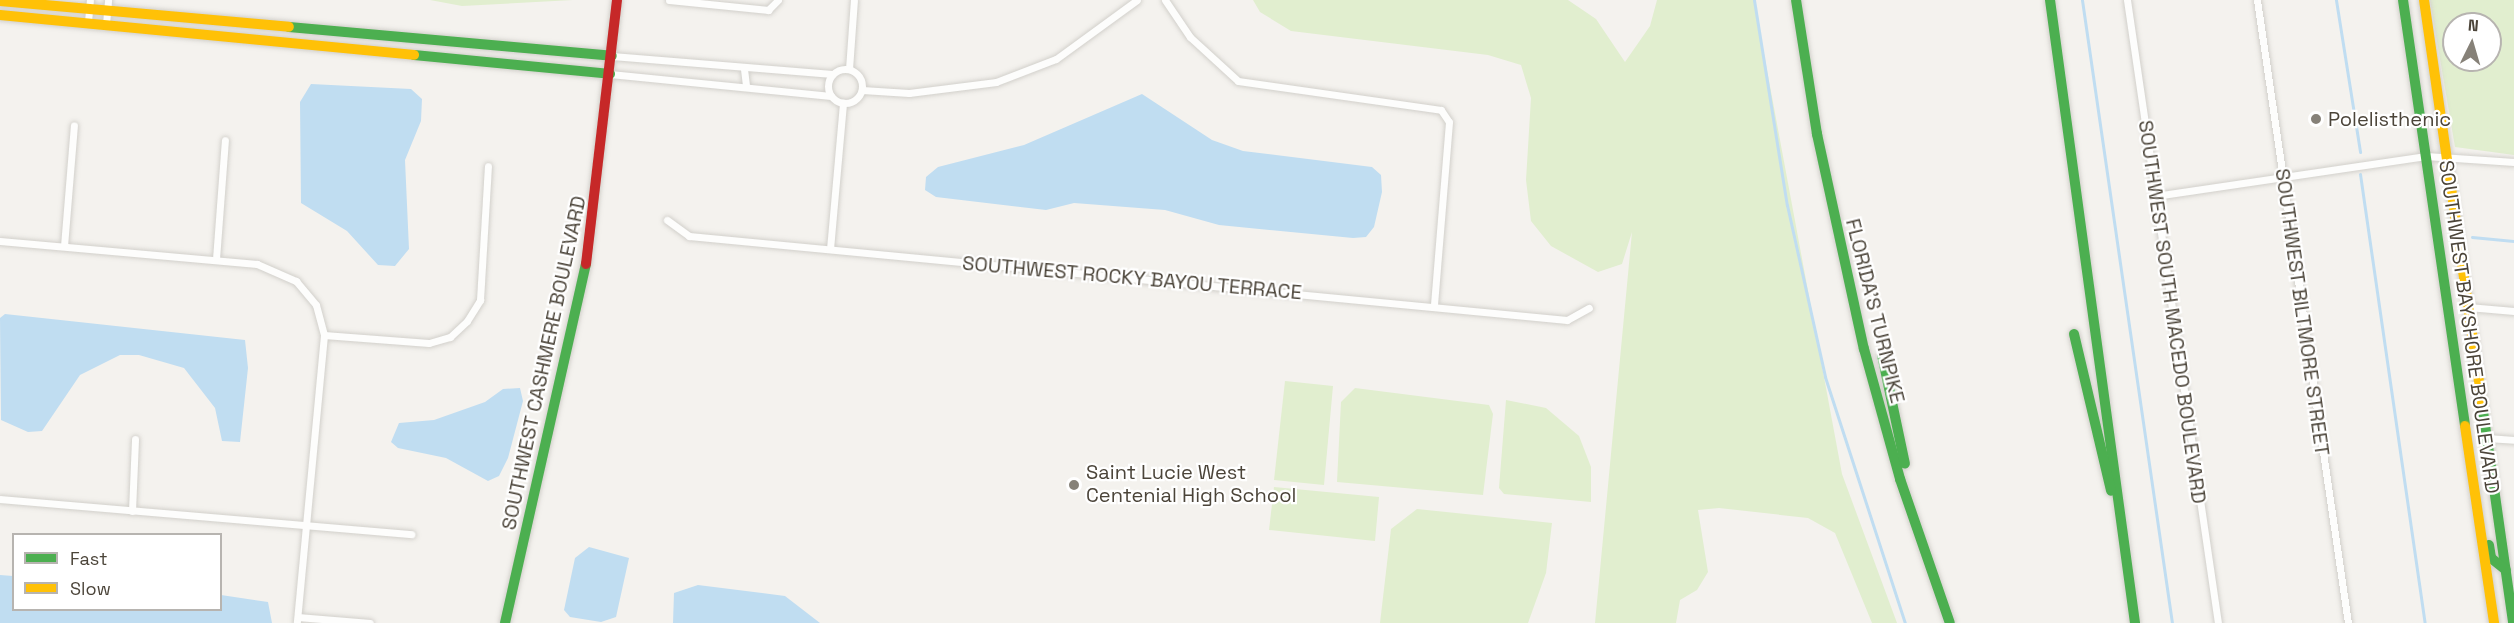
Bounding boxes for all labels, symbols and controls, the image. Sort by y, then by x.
north arrow [2442,12,2502,72]
text: N [2467,15,2480,36]
place label: Polelisthenic [2328,107,2451,131]
marker: Polelisthenic [2309,112,2323,126]
street label: SOUTHWEST SOUTH MACEDO BOULEVARD [2133,118,2211,506]
street label: SOUTHWEST BAYSHORE BOULEVARD [2434,159,2504,495]
street label: SOUTHWEST BILTMORE STREET [2270,167,2334,457]
street label: SOUTHWEST CASHMERE BOULEVARD [497,194,591,532]
street label: FLORIDA'S TURNPIKE [1840,216,1910,406]
street label: SOUTHWEST ROCKY BAYOU TERRACE [961,251,1303,305]
place label: Saint Lucie West Centenial High School [1086,461,1296,508]
marker: Saint Lucie West Centenial High School [1067,478,1081,492]
legend [12,533,222,611]
text: Fast [70,547,107,570]
text: Slow [70,577,111,600]

